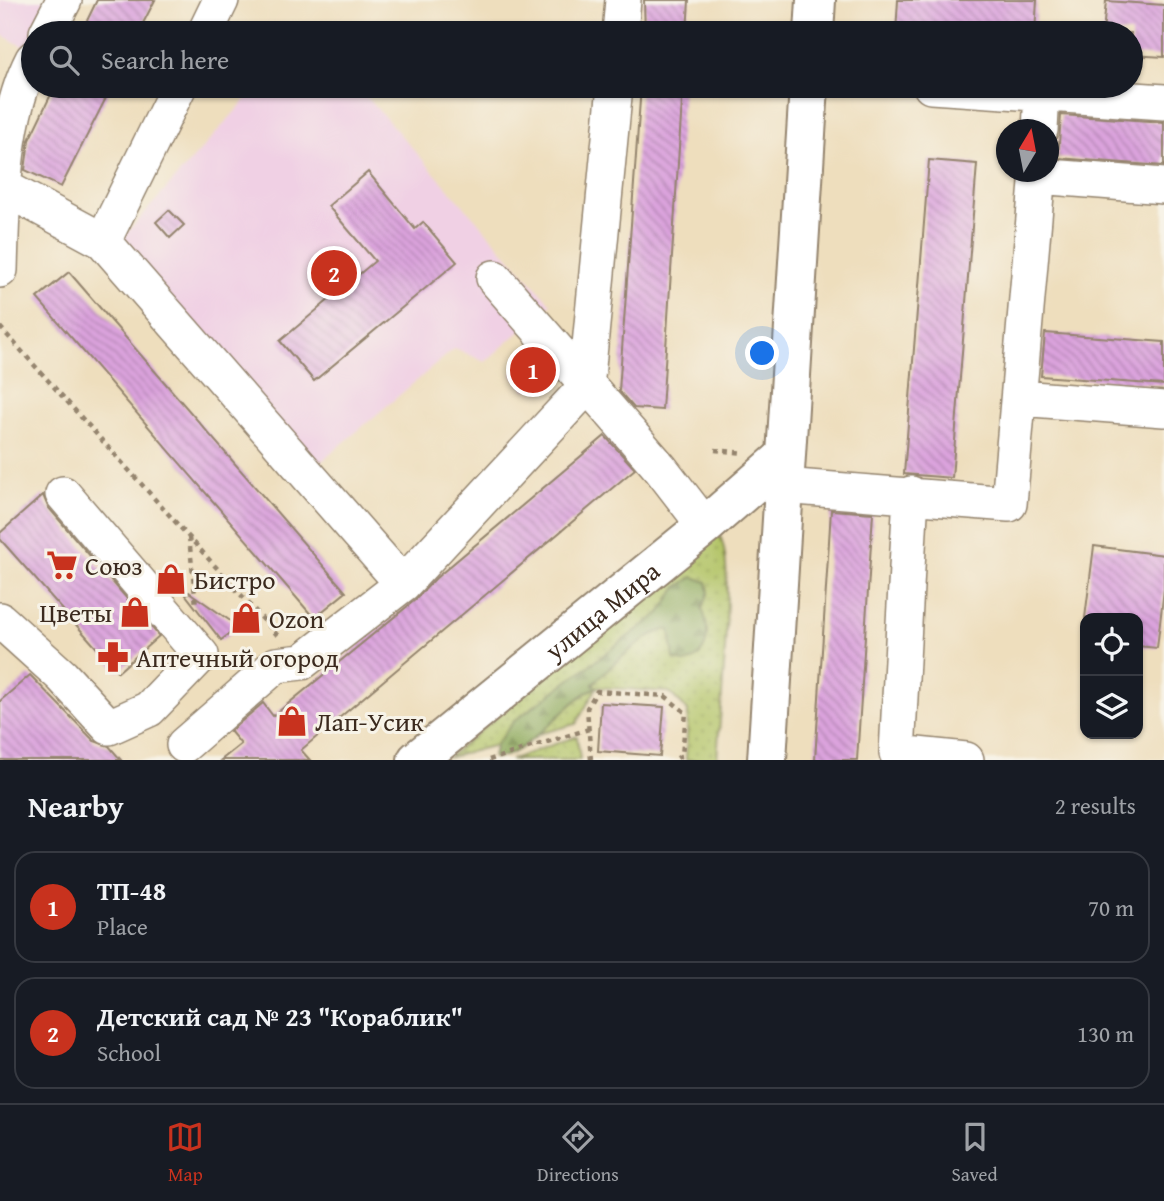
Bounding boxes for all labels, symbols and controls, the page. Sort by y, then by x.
search box [21,21,1143,98]
text: Search here [101,40,229,79]
icon: search [45,41,83,79]
north arrow [996,119,1059,182]
pin: 2 [311,247,357,299]
your location [745,336,779,370]
pin: 1 [510,344,556,396]
place label: Союз [85,546,142,585]
supermarket icon: Союз [45,548,79,582]
street label: улица Мира [535,551,668,669]
place label: Бистро [194,560,276,599]
shop icon: Бистро [154,562,188,596]
place label: Цветы [40,593,112,632]
shop icon: Цветы [118,595,152,629]
place label: Ozon [269,599,324,638]
shop icon: Ozon [229,601,263,635]
map controls [1080,613,1143,739]
button: locate [1080,613,1143,676]
place label: Аптечный огород [136,638,339,677]
pharmacy icon: Аптечный огород [96,640,130,674]
button: layers [1080,676,1143,739]
place label: Лап-Усик [315,702,424,741]
shop icon: Лап-Усик [275,704,309,738]
text: Nearby [28,784,124,828]
text: 2 results [1055,789,1136,822]
text: ТП-48 [97,871,166,910]
text: 1 [47,891,59,924]
text: 70 m [1088,891,1134,924]
text: Place [97,910,148,943]
text: Детский сад № 23 "Кораблик" [97,997,463,1036]
text: 2 [47,1017,59,1050]
text: 130 m [1077,1017,1134,1050]
text: School [97,1036,161,1069]
tab: Map [166,1118,204,1188]
tab: Directions [537,1118,619,1188]
tab: Saved [952,1118,998,1188]

